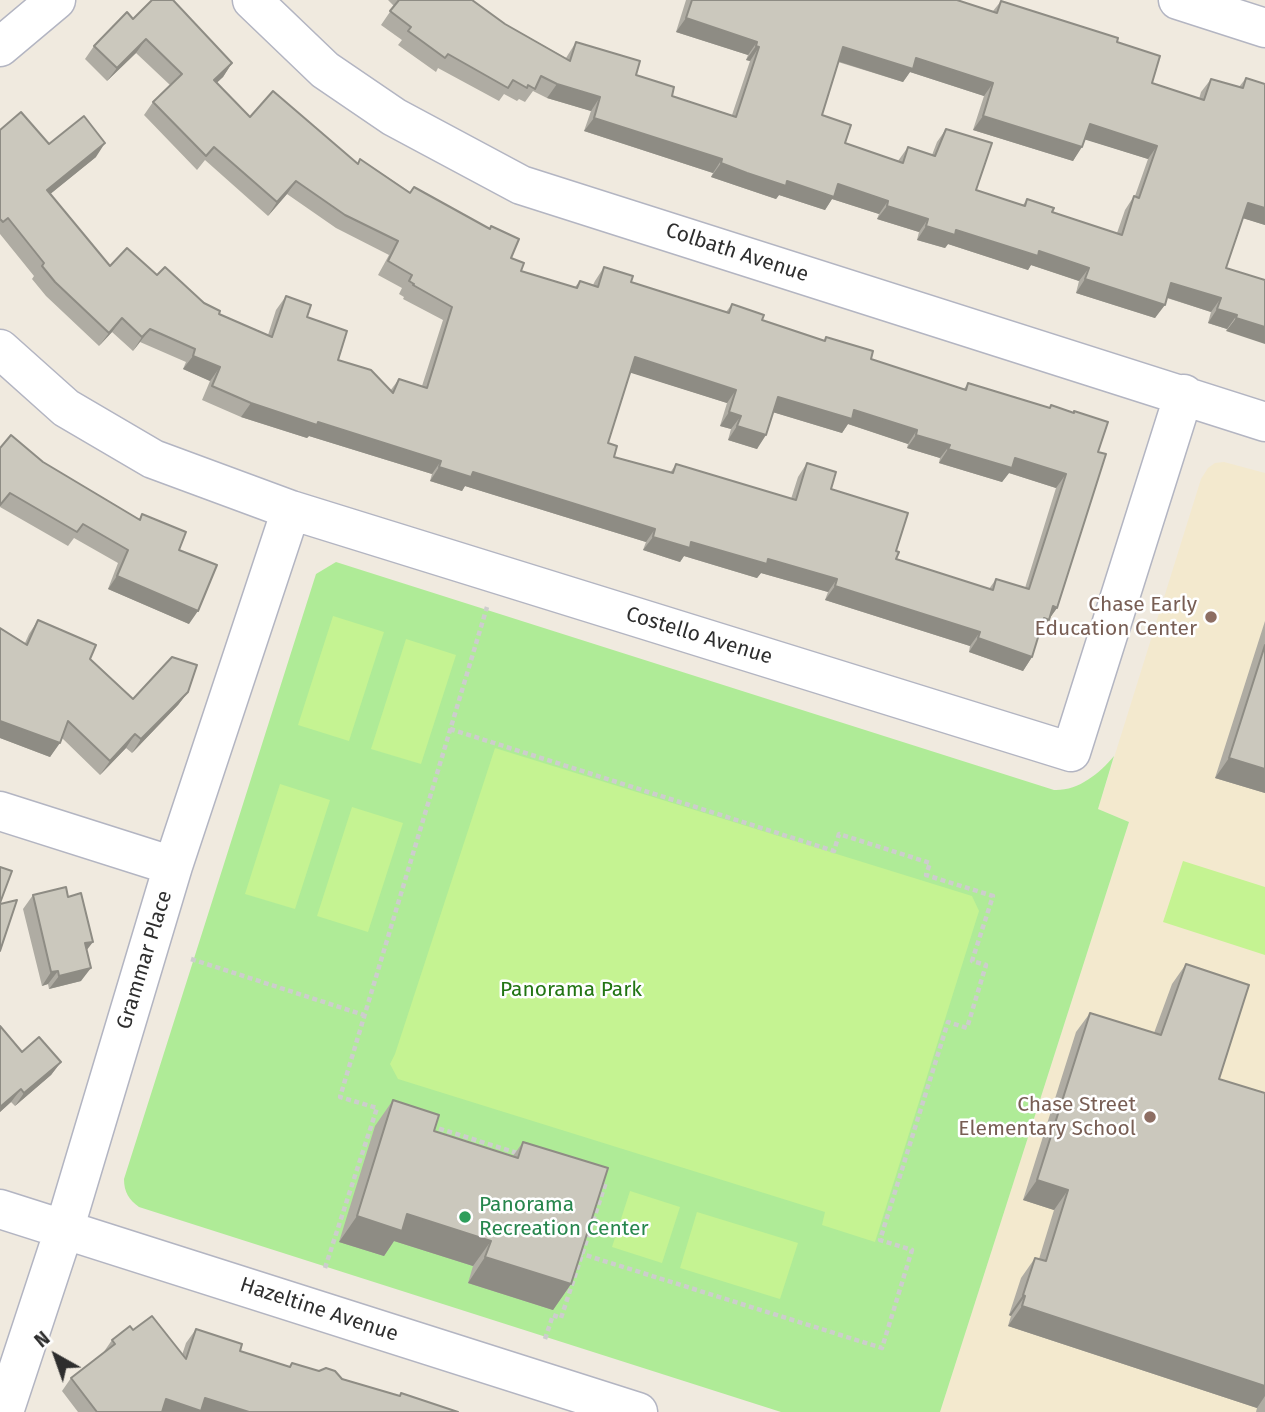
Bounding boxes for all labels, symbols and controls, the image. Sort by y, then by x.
street label: Colbath Avenue [662,218,812,288]
place label: Chase Early Education Center [1035,592,1197,642]
street label: Costello Avenue [623,602,775,670]
marker: Chase Early Education Center [1203,609,1219,625]
street label: Grammar Place [112,888,178,1032]
park label: Panorama Park [500,977,642,1003]
place label: Chase Street Elementary School [958,1092,1136,1142]
marker: Chase Street Elementary School [1142,1109,1158,1125]
place label: Panorama Recreation Center [479,1192,649,1242]
marker: Panorama Recreation Center [457,1209,473,1225]
street label: Hazeltine Avenue [237,1273,401,1347]
north arrow [21,1321,91,1391]
text: N [30,1327,54,1352]

